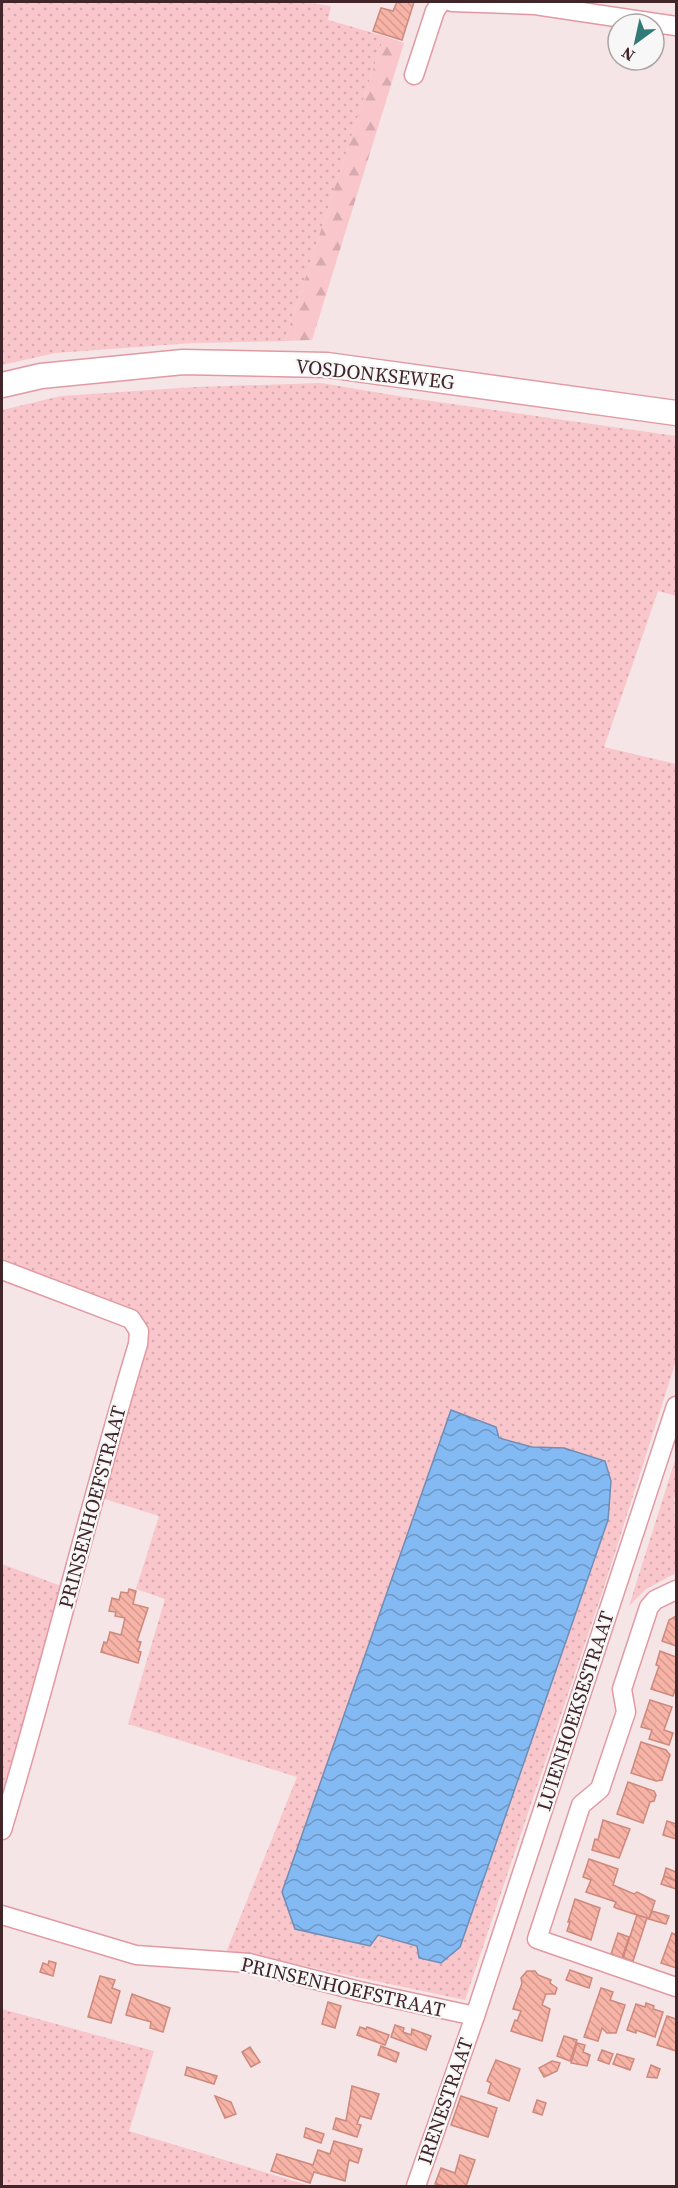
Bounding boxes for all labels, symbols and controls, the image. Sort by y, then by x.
north arrow [606,12,666,72]
text: N [617,42,639,67]
street label: VOSDONKSEWEG [294,352,456,396]
street label: PRINSENHOEFSTRAAT [51,1403,133,1611]
street label: LUIENHOEKSESTRAAT [529,1608,621,1814]
street label: PRINSENHOEFSTRAAT [238,1950,448,2024]
street label: IRENESTRAAT [410,2034,480,2168]

